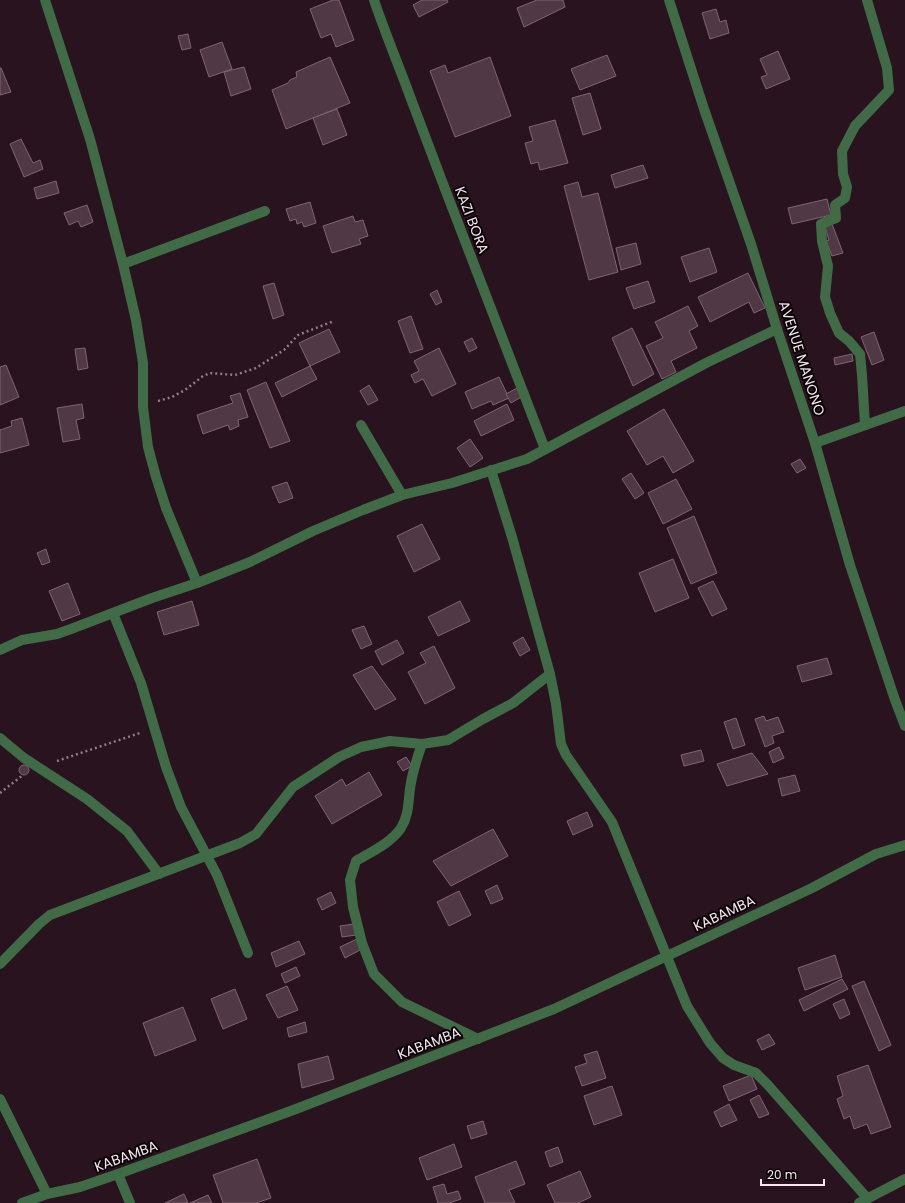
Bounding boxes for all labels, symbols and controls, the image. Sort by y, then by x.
street label: KAZI BORA [450,184,494,256]
street label: AVENUE MANONO [774,298,830,418]
street label: KABAMBA [690,890,758,936]
street label: KABAMBA [395,1022,463,1064]
street label: KABAMBA [92,1135,160,1177]
scale bar [761,1161,824,1187]
text: 20 m [767,1166,797,1183]

